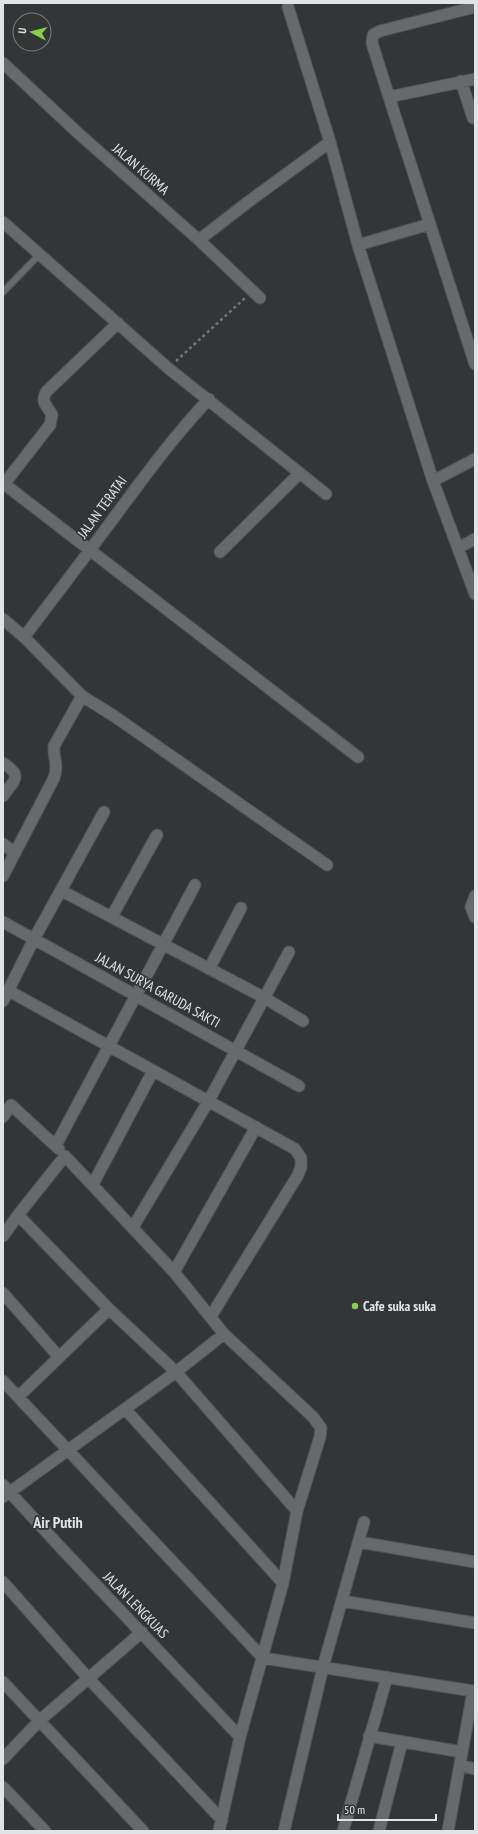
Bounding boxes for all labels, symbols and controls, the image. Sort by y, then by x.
north arrow [12,12,52,52]
text: U [15,27,29,34]
street label: JALAN KURMA [108,139,173,199]
street label: JALAN TERATAI [73,472,131,542]
street label: JALAN SURYA GARUDA SAKTI [92,948,223,1032]
place label: Cafe suka suka [363,1297,436,1315]
marker: Cafe suka suka [350,1301,360,1311]
district label: Air Putih [32,1512,83,1532]
street label: JALAN LENGKUAS [99,1567,172,1642]
scale bar [338,1796,436,1822]
text: 50 m [344,1802,365,1817]

